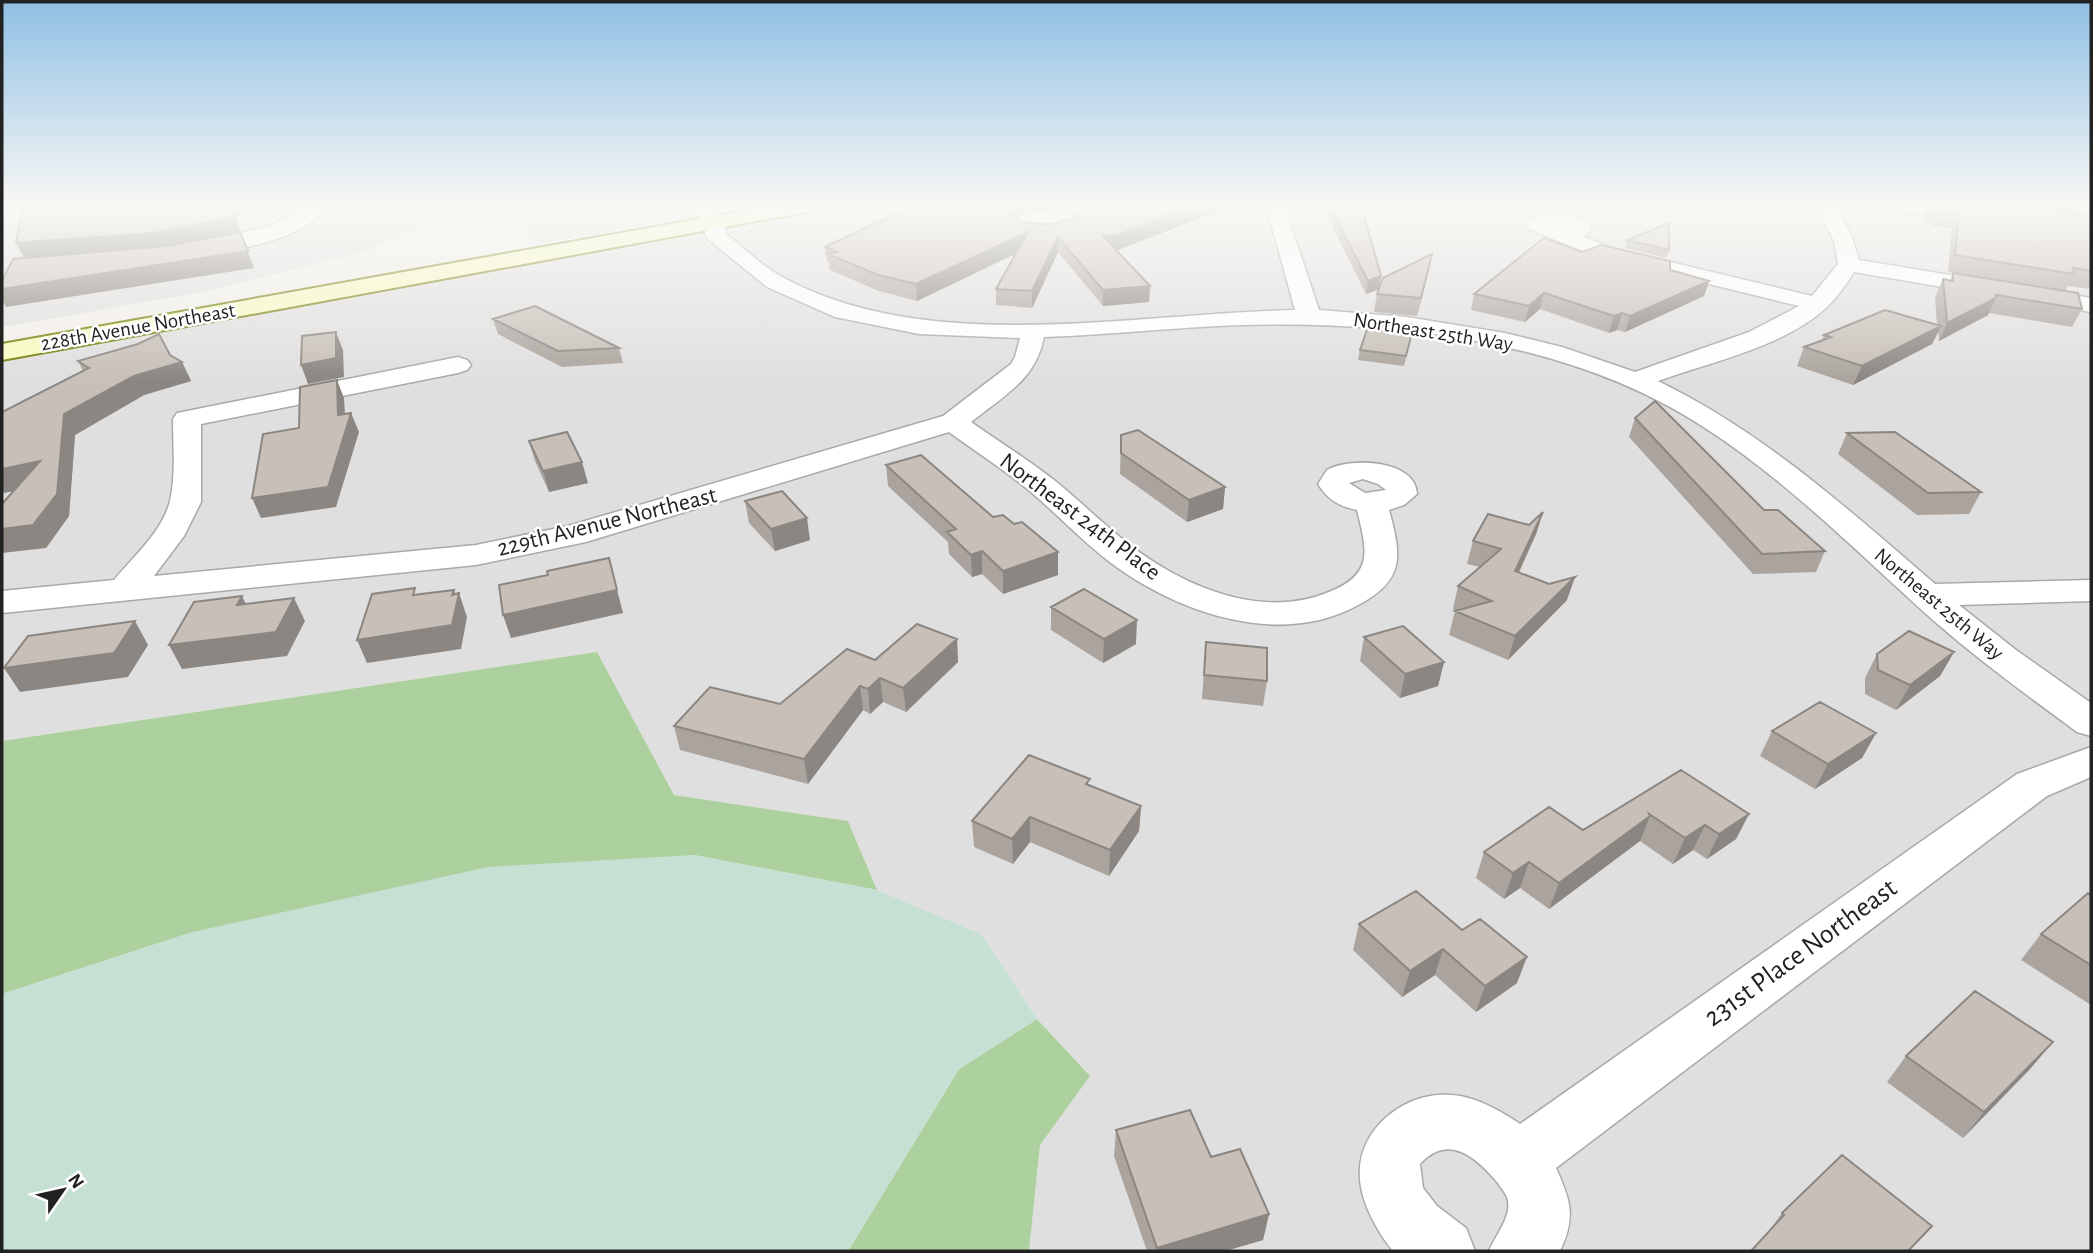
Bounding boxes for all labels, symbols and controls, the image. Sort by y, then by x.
street label: 228th Avenue Northeast [39,299,237,354]
street label: Northeast 25th Way [1352,309,1514,355]
street label: Northeast 24th Place [995,449,1165,585]
street label: 229th Avenue Northeast [495,483,719,561]
street label: Northeast 25th Way [1871,544,2008,664]
street label: 231st Place Northeast [1700,874,1902,1032]
north arrow [28,1155,98,1225]
text: N [64,1171,87,1192]

